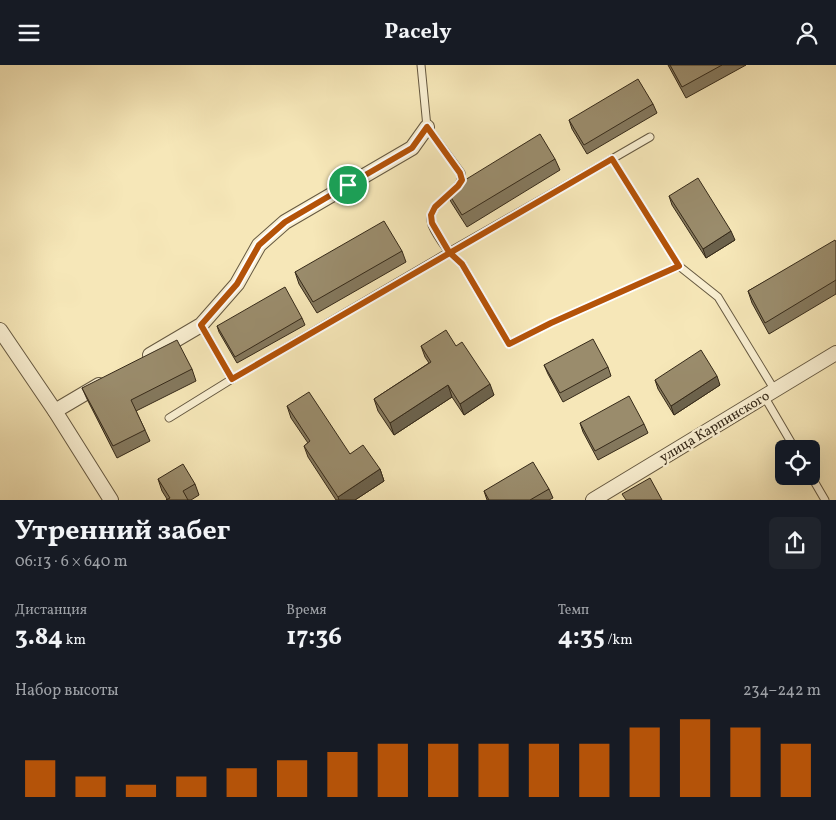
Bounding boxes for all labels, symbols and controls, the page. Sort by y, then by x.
text: Pacely [384,17,452,48]
icon: menu [15,19,43,47]
icon: person [793,19,821,47]
pin [327,164,369,206]
icon: arrive [334,171,362,199]
street label: улица Карпинского [656,387,773,468]
map controls [775,440,820,485]
button: locate [775,440,820,485]
text: Утренний забег [15,512,230,551]
button: share [769,517,821,569]
text: 06:13 · 6 × 640 m [15,551,128,573]
text: Дистанция [15,601,87,620]
text: Время [286,601,327,620]
text: Темп [558,601,589,620]
text: 3.84 [15,620,63,655]
text: 17:36 [286,620,342,655]
text: 4:35 [558,620,605,655]
text: km [63,631,86,650]
text: /km [605,631,633,650]
text: Набор высоты [15,680,119,702]
text: 234–242 m [743,680,821,702]

